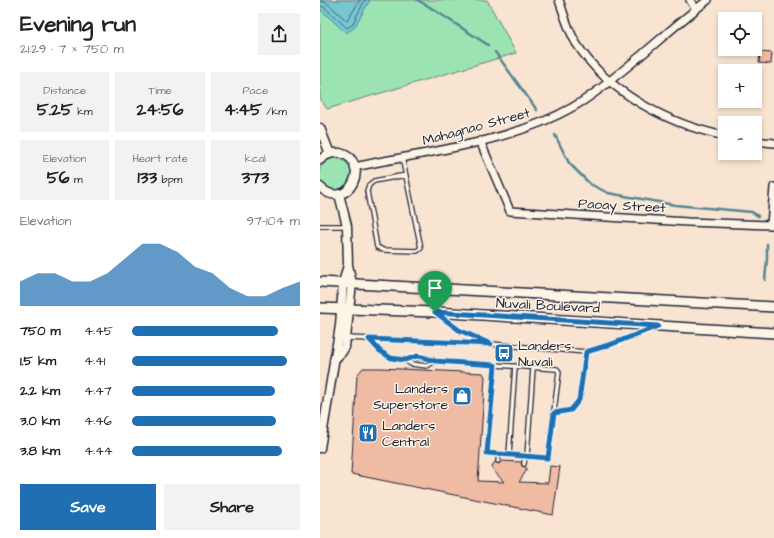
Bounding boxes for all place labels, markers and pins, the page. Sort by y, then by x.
pin [418,271,452,312]
place label: Landers Nuvali [518,336,571,372]
bus stop icon: Landers Nuvali [493,342,515,364]
place label: Landers Superstore [373,379,448,415]
shop icon: Landers Superstore [451,385,473,407]
place label: Landers Central [382,416,435,452]
restaurant icon: Landers Central [357,422,379,444]

